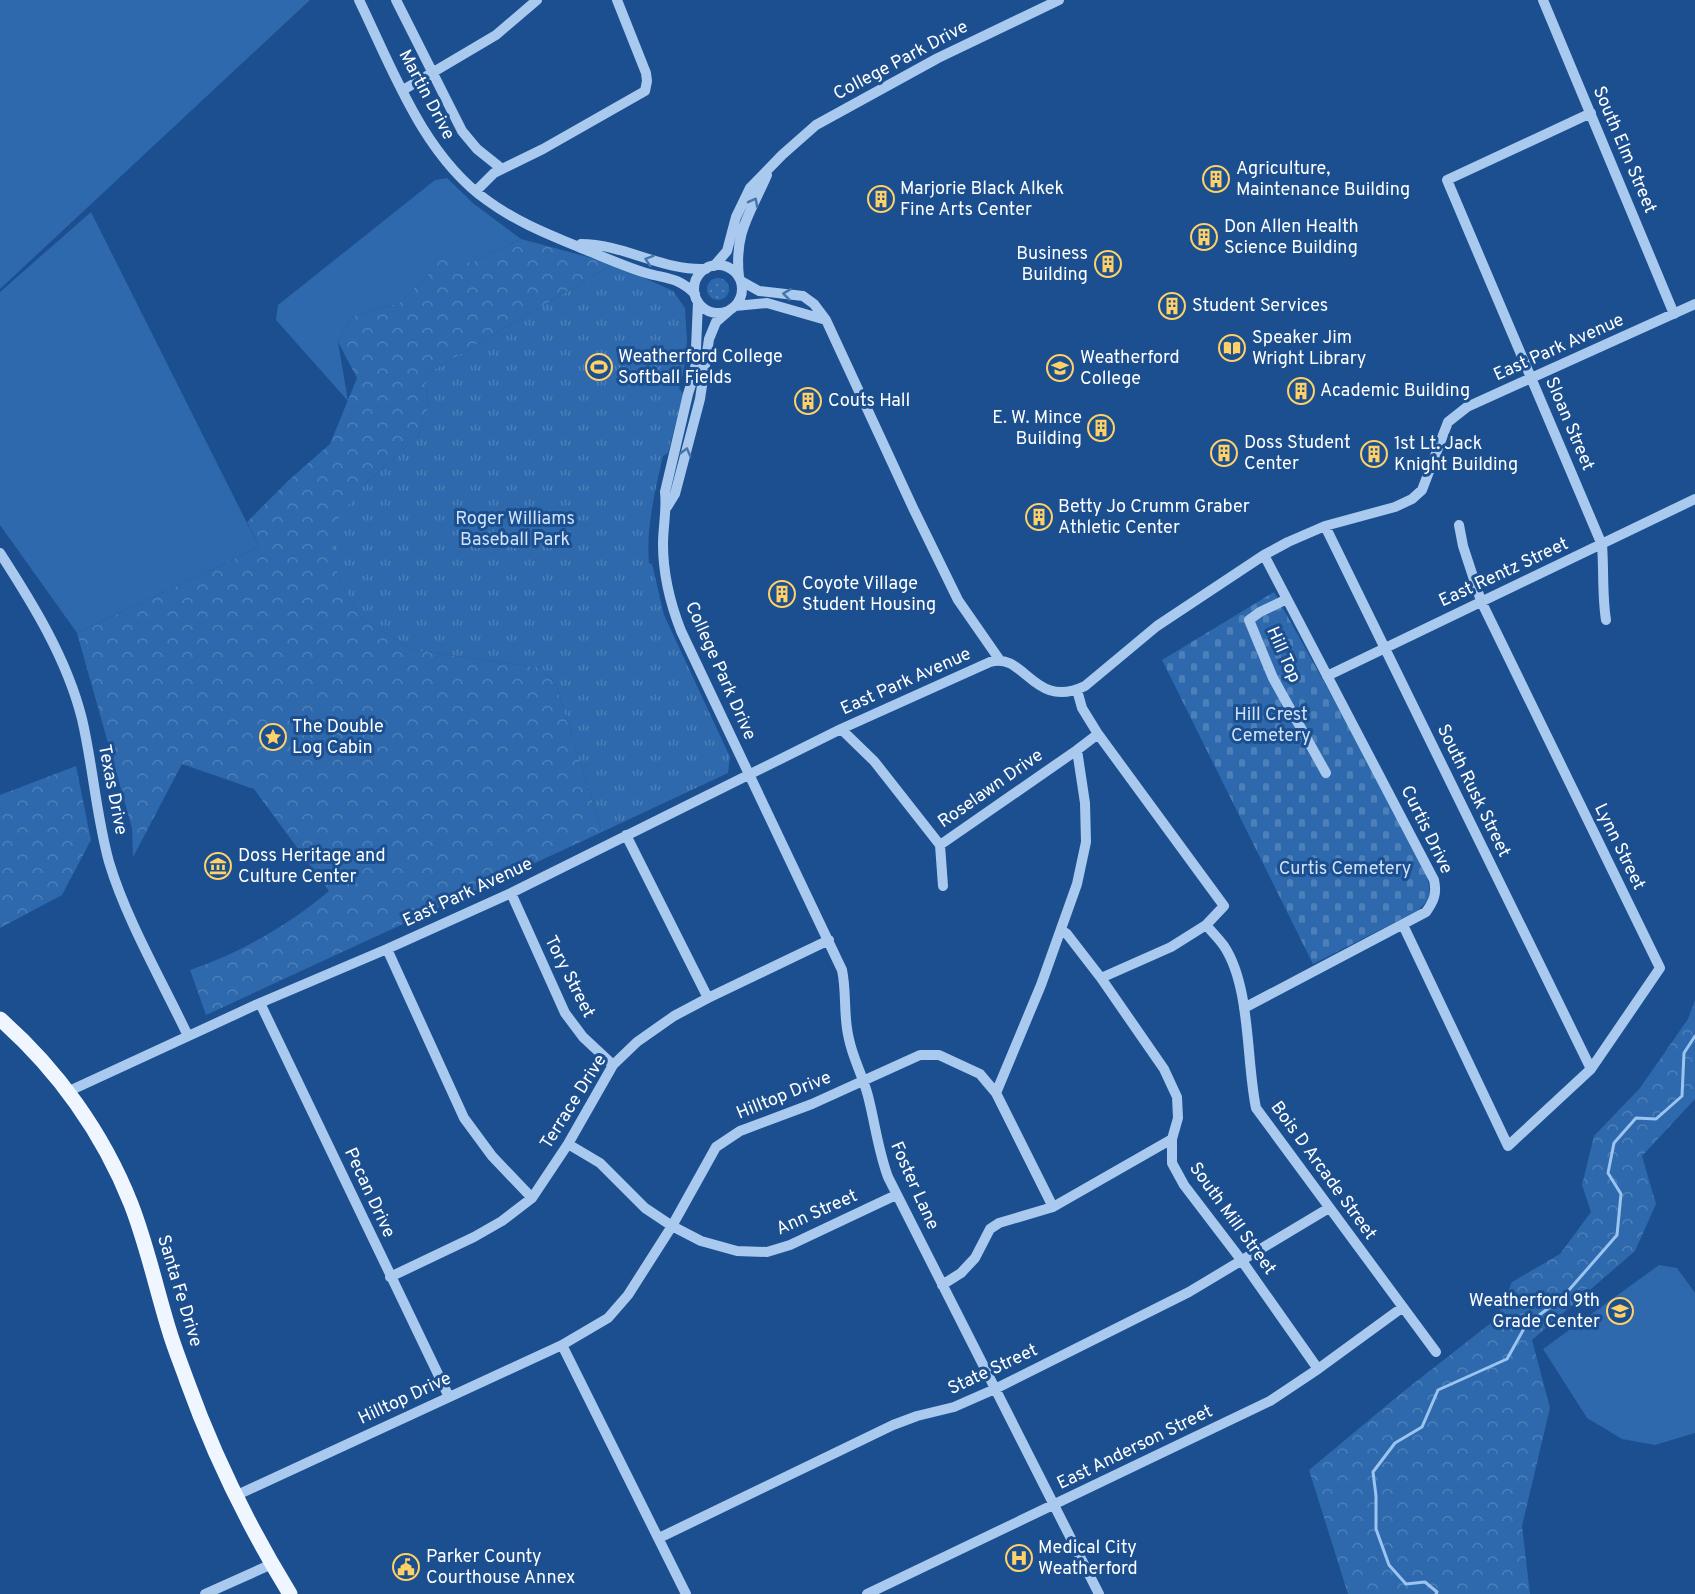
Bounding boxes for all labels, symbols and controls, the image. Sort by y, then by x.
street label: College Park Drive [830,16,972,106]
street label: Martin Drive [393,46,459,144]
street label: South Elm Street [1587,83,1661,217]
place label: Agriculture, Maintenance Building [1236,158,1410,202]
building icon: Agriculture, Maintenance Building [1201,164,1231,194]
place label: Marjorie Black Alkek Fine Arts Center [900,178,1064,222]
building icon: Marjorie Black Alkek Fine Arts Center [866,184,896,214]
one-way arrow [747,197,759,208]
place label: Don Allen Health Science Building [1224,216,1359,260]
building icon: Don Allen Health Science Building [1189,222,1219,252]
place label: Business Building [1016,243,1088,287]
building icon: Business Building [1093,249,1123,279]
one-way arrow [644,255,655,267]
one-way arrow [783,288,792,301]
building icon: Student Services [1157,291,1187,321]
place label: Student Services [1192,295,1328,318]
street label: East Park Avenue [1490,309,1628,387]
place label: Speaker Jim Wright Library [1252,327,1366,371]
library icon: Speaker Jim Wright Library [1217,333,1247,363]
place label: Weatherford College Softball Fields [618,346,783,390]
place label: Weatherford College [1080,347,1180,391]
sports icon: Weatherford College Softball Fields [584,352,614,382]
school or university icon: Weatherford College [1045,353,1075,383]
street label: Sloan Street [1539,374,1599,474]
building icon: Academic Building [1286,376,1316,406]
place label: Academic Building [1320,380,1470,403]
building icon: Couts Hall [793,386,823,416]
place label: Couts Hall [828,390,910,413]
place label: E. W. Mince Building [992,407,1082,451]
building icon: E. W. Mince Building [1086,413,1116,443]
place label: Doss Student Center [1244,432,1351,476]
place label: 1st Lt. Jack Knight Building [1394,433,1518,477]
building icon: Doss Student Center [1209,438,1239,468]
building icon: 1st Lt. Jack Knight Building [1359,439,1389,469]
one-way arrow [678,447,691,457]
place label: Betty Jo Crumm Graber Athletic Center [1058,496,1250,540]
building icon: Betty Jo Crumm Graber Athletic Center [1024,502,1054,532]
park label: Roger Williams Baseball Park [455,508,575,552]
street label: East Rentz Street [1436,533,1572,613]
place label: Coyote Village Student Housing [802,573,936,617]
building icon: Coyote Village Student Housing [767,579,797,609]
street label: College Park Drive [679,598,761,744]
street label: Hill Top [1260,623,1306,687]
street label: East Park Avenue [837,643,975,721]
park label: Hill Crest Cemetery [1231,704,1311,748]
place label: The Double Log Cabin [292,716,384,760]
street label: South Rusk Street [1431,721,1515,861]
place icon: The Double Log Cabin [258,722,288,752]
street label: Texas Drive [92,743,132,837]
street label: Roselawn Drive [934,744,1048,834]
street label: Curtis Drive [1395,782,1457,878]
street label: Lynn Street [1588,800,1650,894]
place label: Doss Heritage and Culture Center [238,845,386,889]
museum icon: Doss Heritage and Culture Center [203,851,233,881]
street label: East Park Avenue [400,853,536,933]
park label: Curtis Cemetery [1279,858,1411,881]
street label: Tory Street [538,932,600,1022]
street label: Terrace Drive [536,1050,612,1154]
street label: Hilltop Drive [733,1067,835,1125]
street label: Bois D Arcade Street [1265,1097,1381,1245]
street label: Foster Lane [884,1138,944,1234]
street label: Pecan Drive [338,1144,400,1242]
street label: South Mill Street [1183,1158,1281,1280]
street label: Ann Street [773,1185,861,1241]
street label: Santa Fe Drive [151,1232,207,1350]
place label: Weatherford 9th Grade Center [1469,1290,1600,1334]
school or university icon: Weatherford 9th Grade Center [1605,1296,1635,1326]
street label: State Street [944,1339,1042,1401]
street label: Hilltop Drive [355,1367,455,1431]
street label: East Anderson Street [1053,1400,1217,1496]
place label: Medical City Weatherford [1038,1537,1138,1581]
hospital icon: Medical City Weatherford [1004,1543,1034,1573]
place label: Parker County Courthouse Annex [426,1546,575,1590]
public building icon: Parker County Courthouse Annex [391,1552,421,1582]

